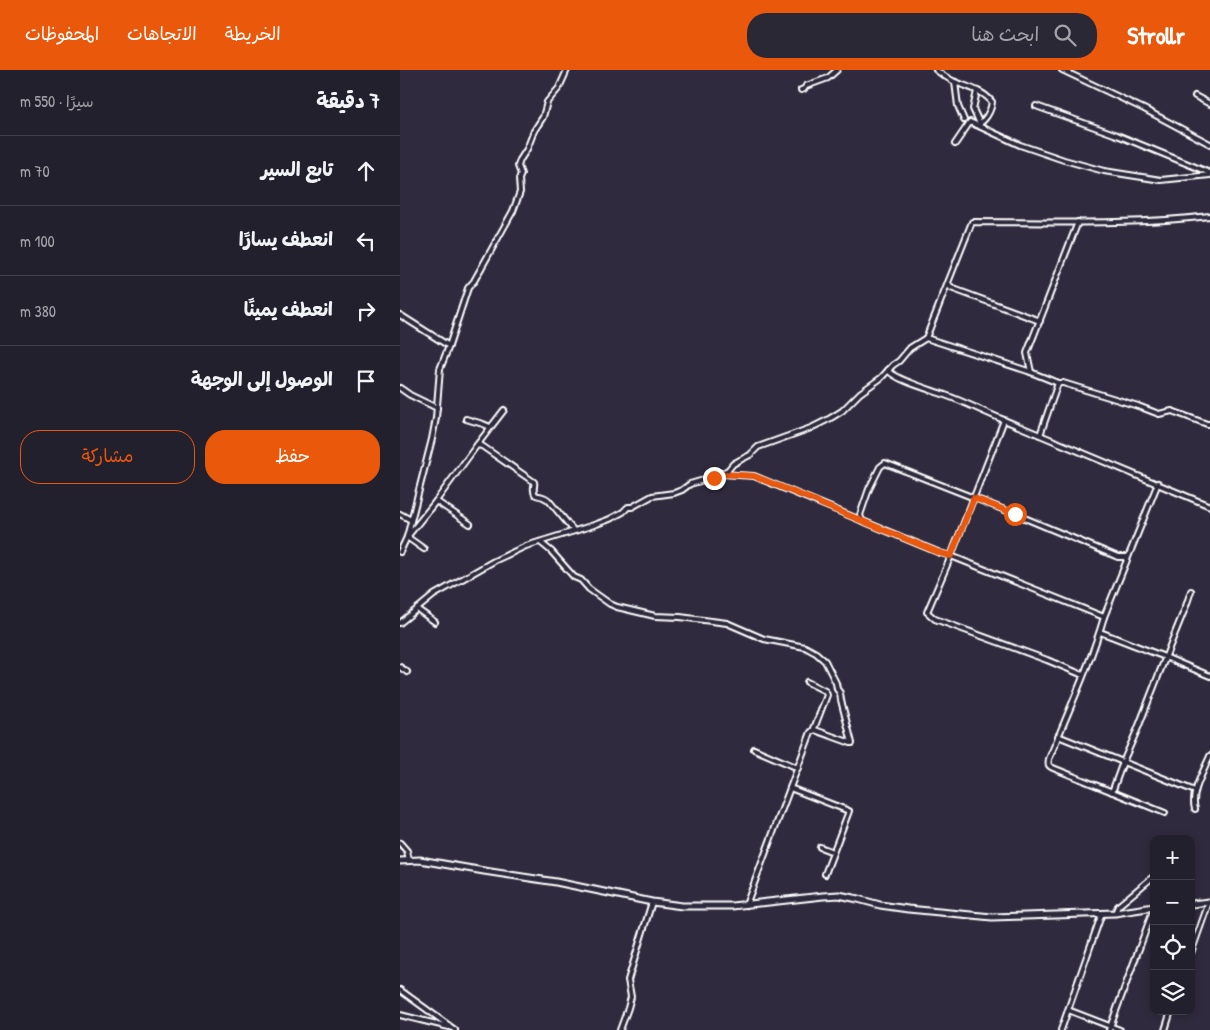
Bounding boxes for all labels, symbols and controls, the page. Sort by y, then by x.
search box [747,13,1097,58]
text: Strollr [1127,19,1185,51]
text: المحفوظات [25,21,99,46]
text: الاتجاهات [127,21,197,46]
text: الخريطة [225,21,281,46]
text: ابحث هنا [971,21,1039,47]
icon: search [1051,21,1079,49]
text: 7 دقيقة [316,86,380,115]
text: سيرًا · 550 m [20,90,94,112]
text: تابع السير [261,156,333,182]
icon: ahead [352,157,380,185]
text: 70 m [20,160,50,182]
text: انعطف يسارًا [239,226,333,252]
icon: left [352,227,380,255]
text: 100 m [20,230,55,252]
text: انعطف يمينًا [244,296,333,322]
icon: right [352,297,380,325]
text: 380 m [20,300,56,322]
text: الوصول إلى الوجهة [191,366,333,392]
icon: arrive [352,367,380,395]
button: مشاركة [20,430,195,484]
button: حفظ [205,430,380,484]
route end [703,467,726,490]
route start [1004,503,1027,526]
map controls [1150,835,1195,1015]
button: + [1150,835,1195,880]
button: − [1150,880,1195,925]
button: locate [1150,925,1195,970]
button: layers [1150,970,1195,1015]

